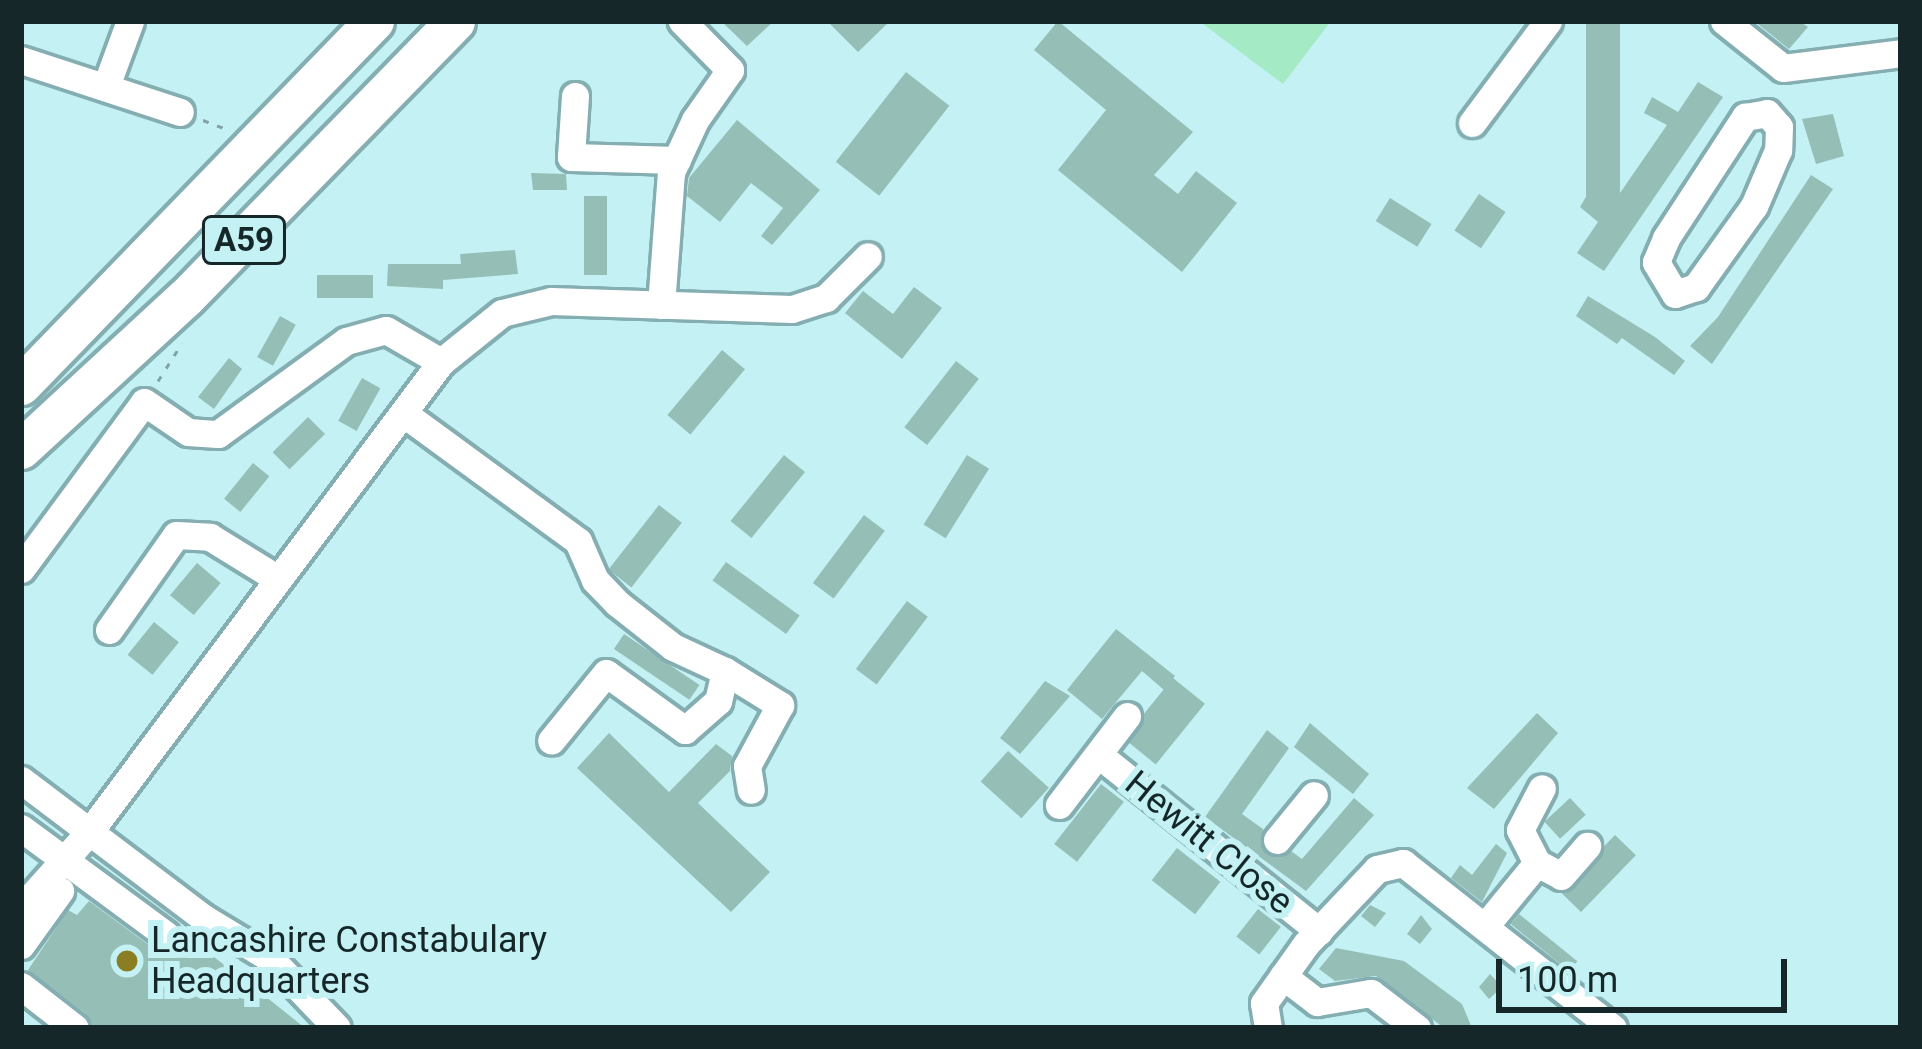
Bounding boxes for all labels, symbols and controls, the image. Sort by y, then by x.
road number: A59 [199,213,289,267]
street label: Hewitt Close [1116,762,1302,924]
place label: Lancashire Constabulary Headquarters [151,918,547,1003]
scale bar [1502,935,1793,1009]
marker: Lancashire Constabulary Headquarters [114,948,140,974]
text: 100 m [1517,959,1618,1001]

